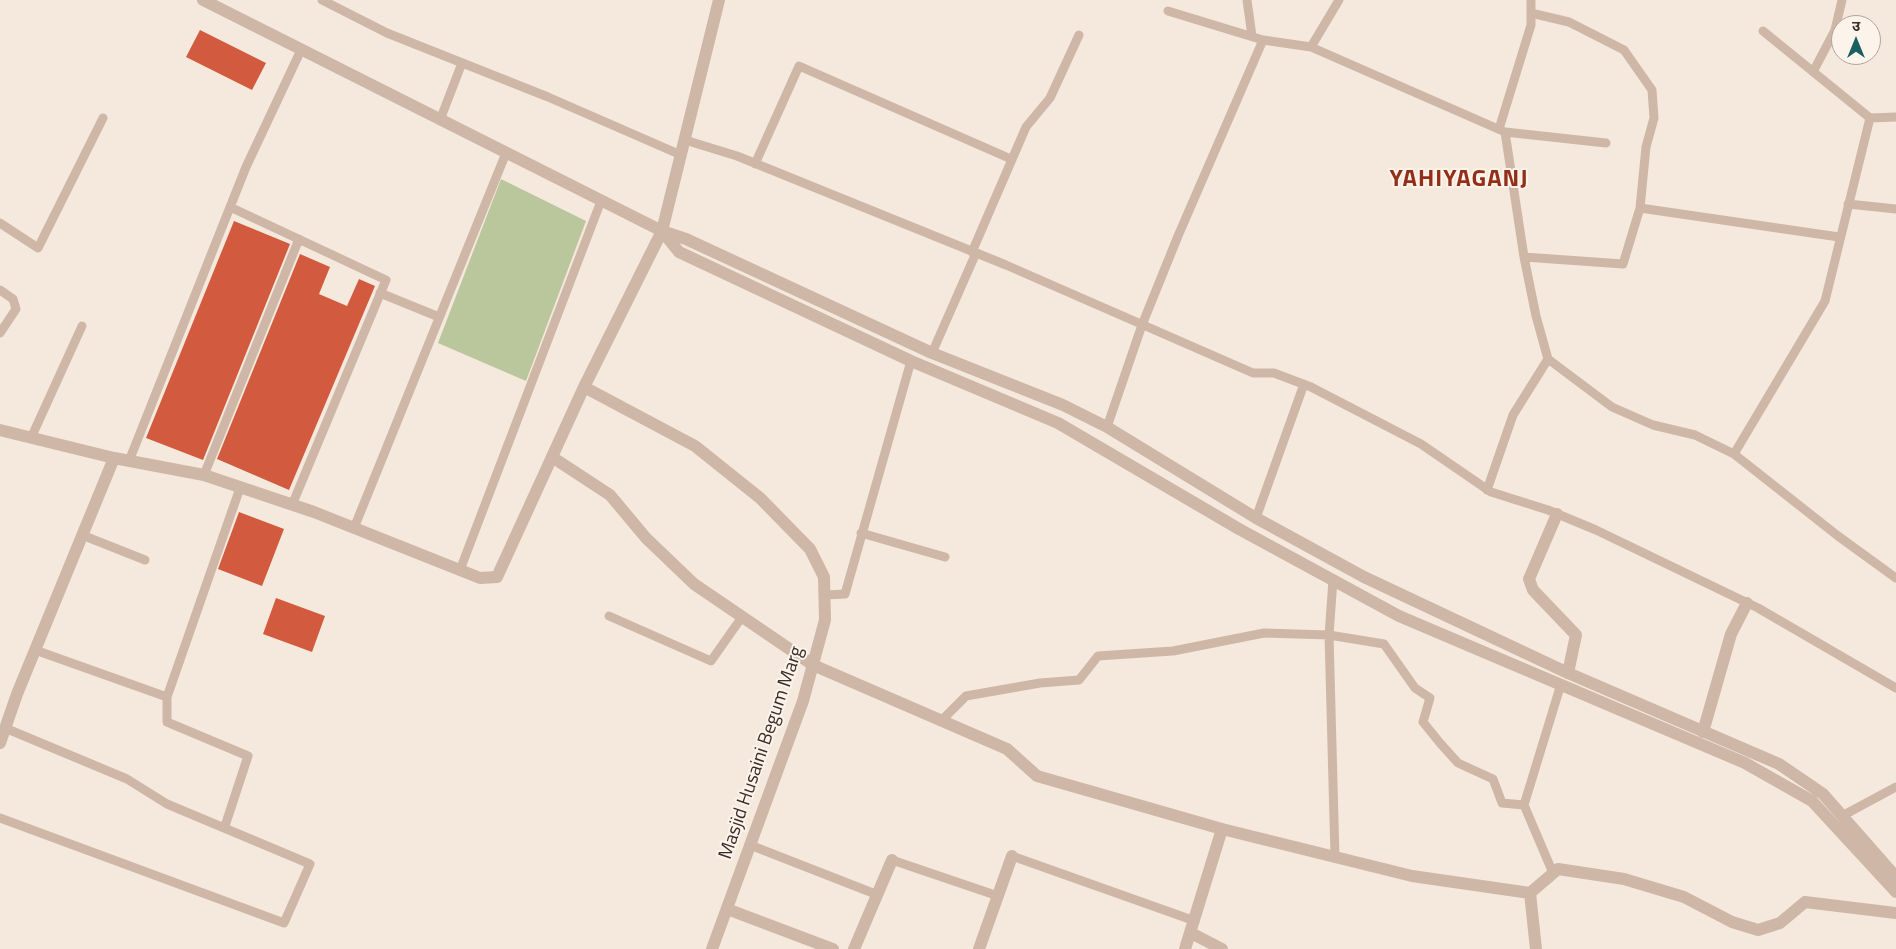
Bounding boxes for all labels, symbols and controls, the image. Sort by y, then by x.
north arrow [1831,15,1881,65]
text: उ [1852,15,1860,36]
district label: YAHIYAGANJ [1388,166,1530,194]
street label: Masjid Husaini Begum Marg [715,644,809,862]

